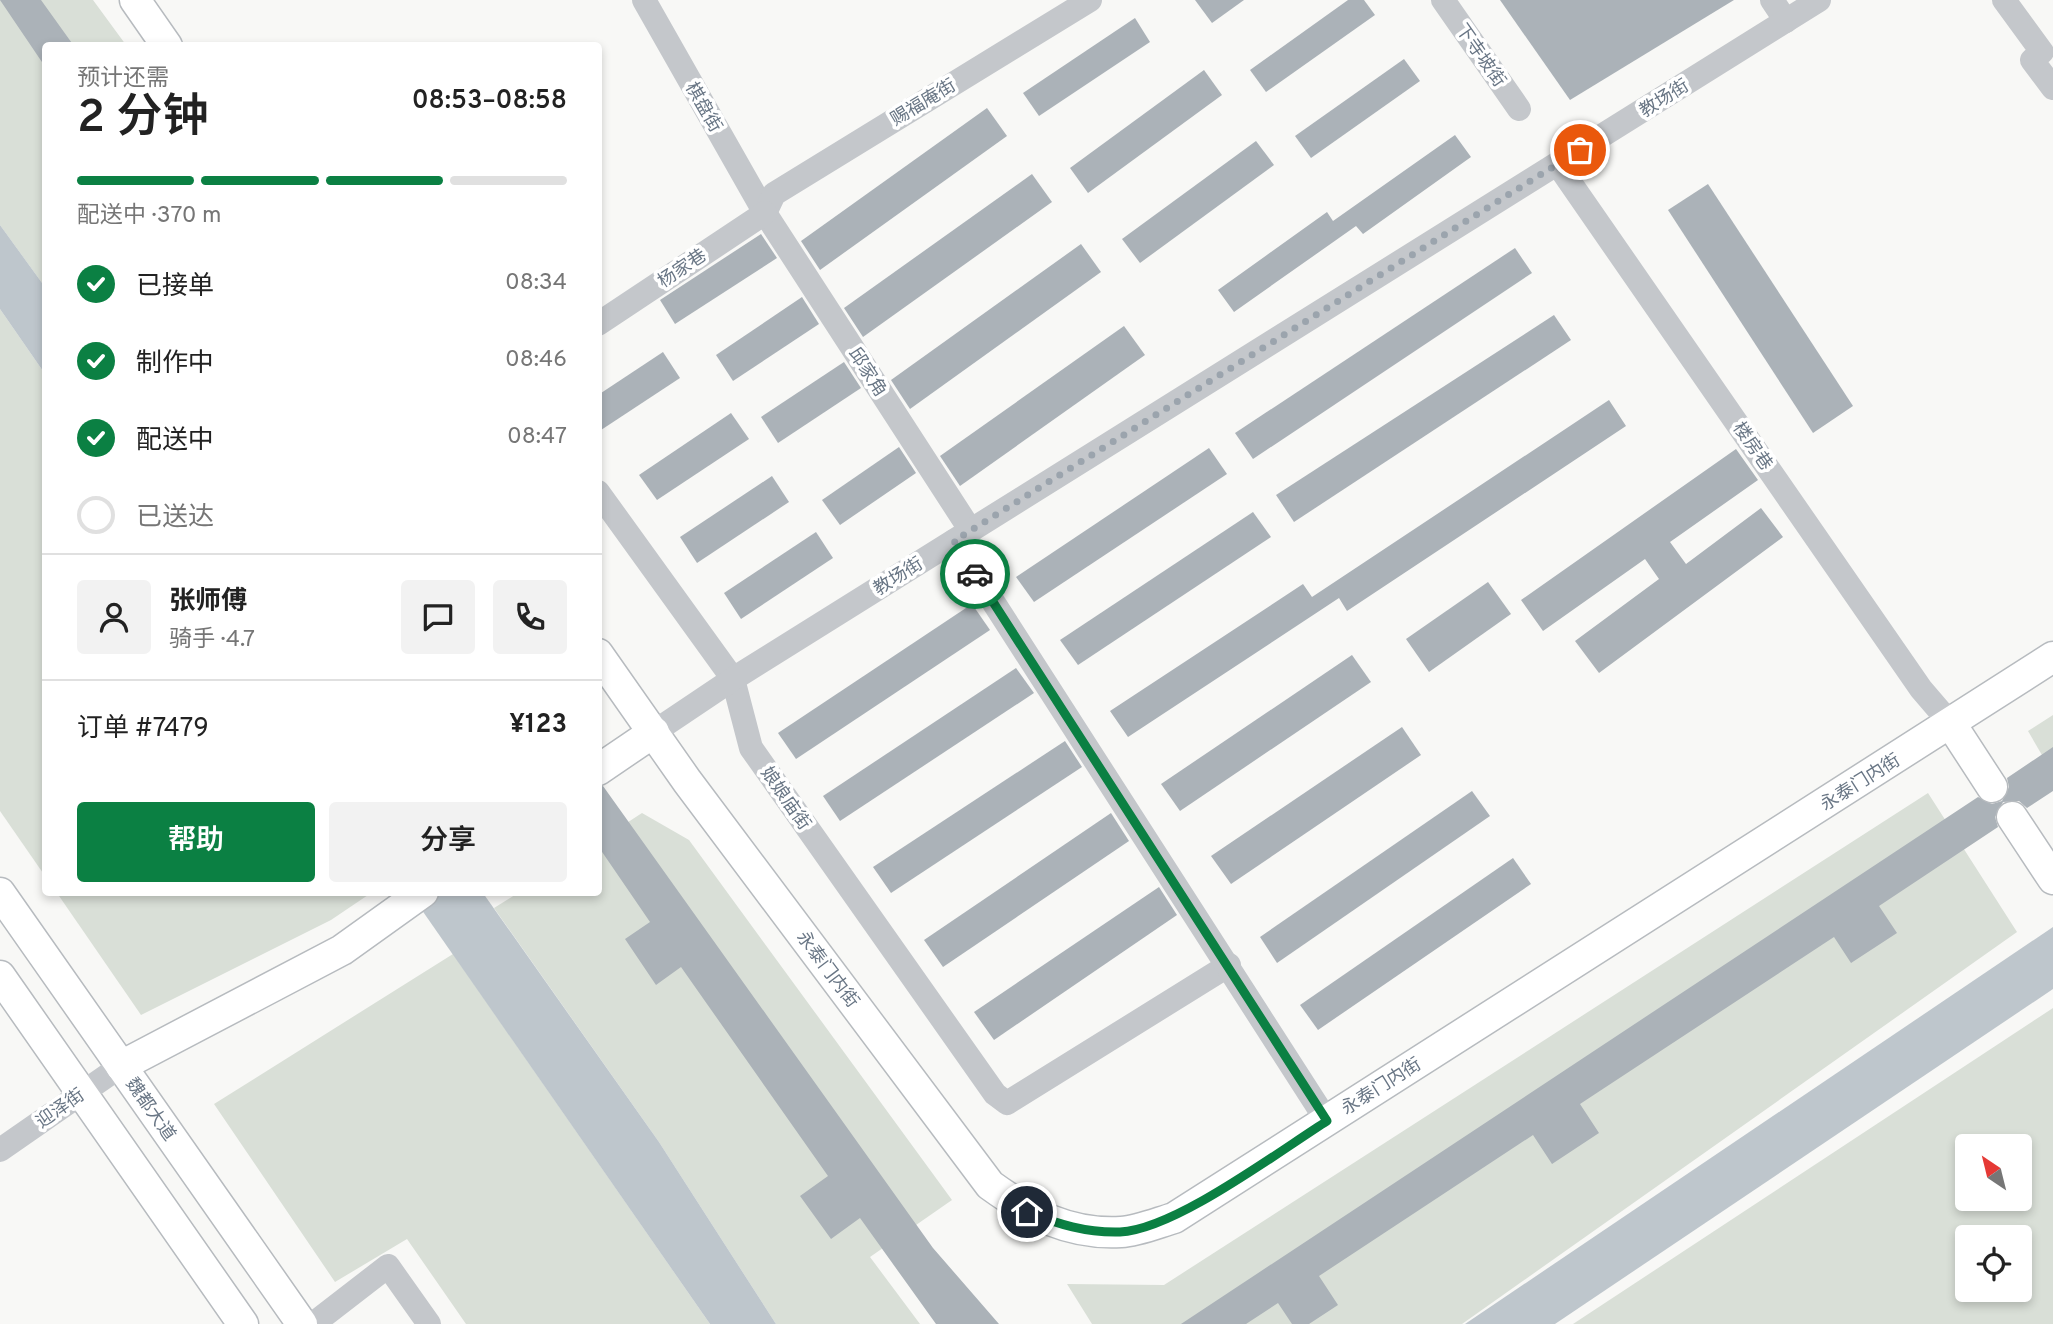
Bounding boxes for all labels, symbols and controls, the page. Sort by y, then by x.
street label: 下寺坡街 [1450,20,1510,92]
text: 预计还需 [77,65,169,94]
street label: 赐福庵街 [887,75,961,132]
street label: 教场街 [1636,75,1694,123]
street label: 棋盘街 [679,79,726,137]
text: 08:53–08:58 [412,85,567,118]
text: 2 分钟 [77,90,208,149]
pin [1550,120,1610,180]
icon: bag [1561,131,1599,169]
text: 配送中 · 370 m [77,202,221,231]
street label: 杨家巷 [654,245,712,294]
icon: check [77,265,115,303]
text: 08:34 [505,269,567,298]
text: 已接单 [136,271,214,304]
icon: check [77,342,115,380]
street label: 邱家角 [842,344,891,402]
text: 08:46 [505,346,567,375]
text: 制作中 [136,348,214,381]
street label: 楼房巷 [1727,418,1777,476]
icon: check [77,419,115,457]
text: 08:47 [507,423,567,452]
text: 配送中 [136,425,214,458]
text: 已送达 [136,502,214,535]
courier [940,539,1010,609]
street label: 教场街 [870,553,928,601]
icon: car [956,555,994,593]
button: person [77,580,151,654]
button: chat [401,580,475,654]
button: phone [493,580,567,654]
text: 张师傅 [169,586,247,619]
text: 骑手 · 4.7 [169,626,255,655]
text: ¥123 [509,709,567,742]
text: 订单 #7479 [77,713,209,746]
street label: 永泰门内街 [1817,750,1905,817]
street label: 娘娘庙街 [755,763,815,835]
button: 帮助 [77,802,315,882]
button: 分享 [329,802,567,882]
street label: 永泰门内街 [791,927,863,1013]
street label: 永泰门内街 [1338,1054,1426,1121]
street label: 魏都大道 [120,1074,180,1146]
street label: 迎泽街 [32,1084,90,1134]
north arrow [1955,1134,2032,1211]
map controls [1955,1134,2032,1302]
pin [997,1182,1057,1242]
icon: home [1008,1193,1046,1231]
button: locate [1955,1225,2032,1302]

